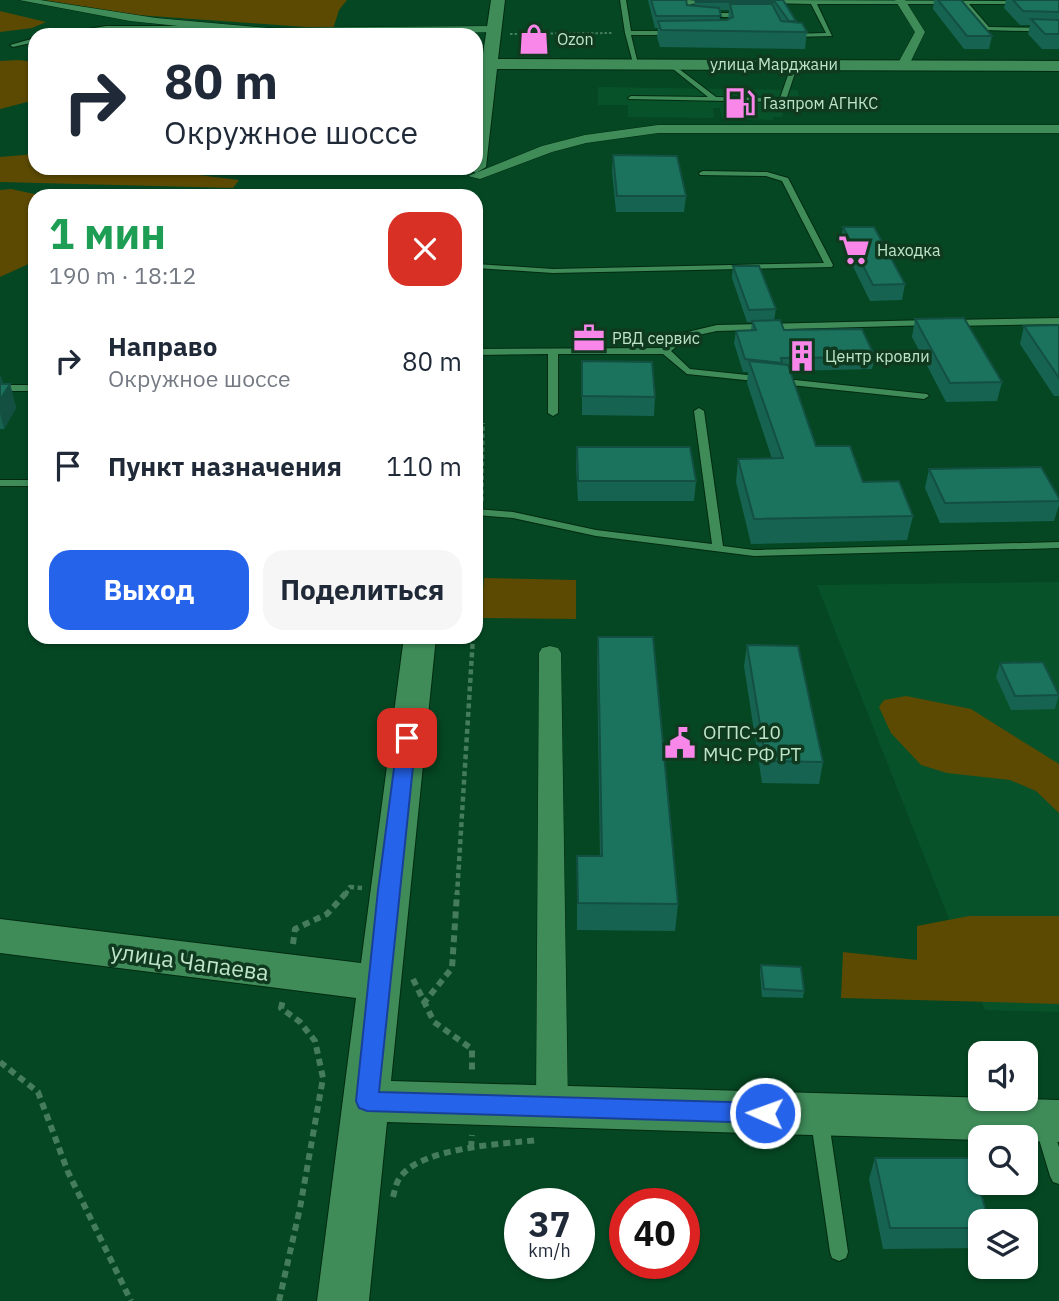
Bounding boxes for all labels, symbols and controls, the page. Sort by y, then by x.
shop icon: Ozon [517,22,551,56]
place label: Ozon [557,29,594,49]
text: 80 m [164,49,278,112]
street label: улица Марджани [710,54,838,74]
icon: right [49,56,140,147]
fuel station icon: Газпром АГНКС [723,86,757,120]
place label: Газпром АГНКС [763,93,878,113]
text: Окружное шоссе [164,111,418,153]
text: 1 мин [49,206,166,261]
button: close [388,212,462,286]
supermarket icon: Находка [837,233,871,267]
place label: Находка [877,240,941,260]
text: 190 m · 18:12 [49,260,196,290]
office icon: РВД сервис [572,321,606,355]
place label: РВД сервис [612,328,700,348]
text: Направо [108,329,217,363]
building icon: Центр кровли [785,339,819,373]
icon: right [49,342,87,380]
text: 80 m [402,344,462,378]
place label: Центр кровли [825,346,930,366]
text: Окружное шоссе [108,363,291,393]
icon: arrive [49,447,87,485]
text: Пункт назначения [108,449,342,483]
text: 110 m [386,449,462,483]
button: Выход [49,550,249,630]
button: Поделиться [263,550,462,630]
pin [377,708,437,768]
icon: arrive [388,719,426,757]
place label: ОГПС-10 МЧС РФ РТ [703,720,802,766]
public building icon: ОГПС-10 МЧС РФ РТ [663,726,697,760]
street label: улица Чапаева [109,935,271,987]
map controls [968,1041,1038,1279]
button: sound [968,1041,1038,1111]
position arrow [728,1076,802,1150]
button: search [968,1125,1038,1195]
speed limit sign: 40 [609,1188,700,1279]
text: 37 [528,1201,571,1247]
button: layers [968,1209,1038,1279]
text: km/h [528,1239,571,1262]

